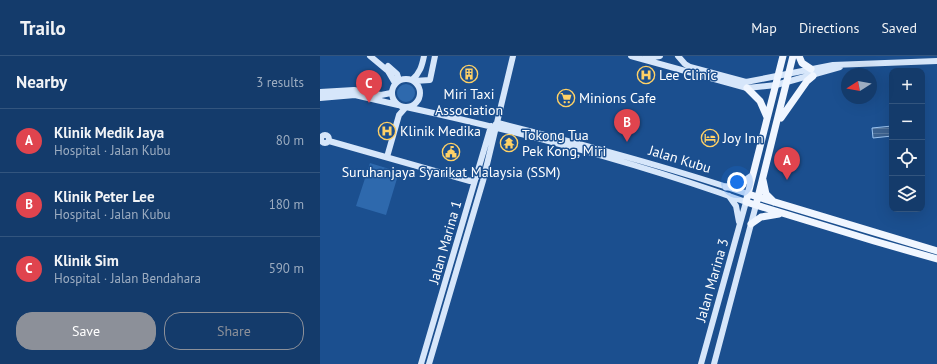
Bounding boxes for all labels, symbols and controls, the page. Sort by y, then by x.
text: Trailo [20,16,66,40]
text: Map [751,19,777,37]
text: Directions [799,19,859,37]
text: Saved [881,19,917,37]
building icon: Miri Taxi Association [459,64,479,84]
hospital icon: Lee Clinic [636,65,656,85]
place label: Lee Clinic [659,66,717,84]
north arrow [841,68,877,104]
map controls [889,68,925,212]
button: + [889,68,925,104]
pin: C [356,70,382,103]
text: Nearby [16,71,67,93]
text: 3 results [256,74,304,91]
place label: Miri Taxi Association [435,85,503,119]
supermarket icon: Minions Cafe [556,88,576,108]
place label: Minions Cafe [579,89,656,107]
button: − [889,104,925,140]
pin: B [614,109,640,142]
hospital icon: Klinik Medika [377,121,397,141]
place label: Klinik Medika [400,122,481,140]
text: Klinik Medik Jaya [54,123,164,142]
place label: Tokong Tua Pek Kong, Miri [522,126,606,160]
hotel icon: Joy Inn [700,128,720,148]
place label: Joy Inn [722,129,764,147]
text: A [25,132,33,149]
text: 80 m [276,132,304,149]
temple icon: Tokong Tua Pek Kong, Miri [499,133,519,153]
button: locate [889,140,925,176]
street label: Jalan Kubu [646,141,713,177]
text: Hospital · Jalan Kubu [54,142,170,159]
public building icon: Suruhanjaya Syarikat Malaysia (SSM) [441,142,461,162]
pin: A [774,147,800,180]
place label: Suruhanjaya Syarikat Malaysia (SSM) [342,163,560,181]
your location [727,172,747,192]
button: layers [889,176,925,212]
text: Klinik Peter Lee [54,187,155,206]
text: B [25,196,33,213]
text: 180 m [269,196,304,213]
street label: Jalan Marina 1 [424,198,465,287]
text: Hospital · Jalan Kubu [54,206,170,223]
street label: Jalan Marina 3 [691,236,732,325]
text: Klinik Sim [54,251,119,270]
text: C [25,260,33,277]
text: 590 m [269,260,304,277]
text: Hospital · Jalan Bendahara [54,270,201,287]
button: Save [16,312,156,350]
button: Share [164,312,304,350]

